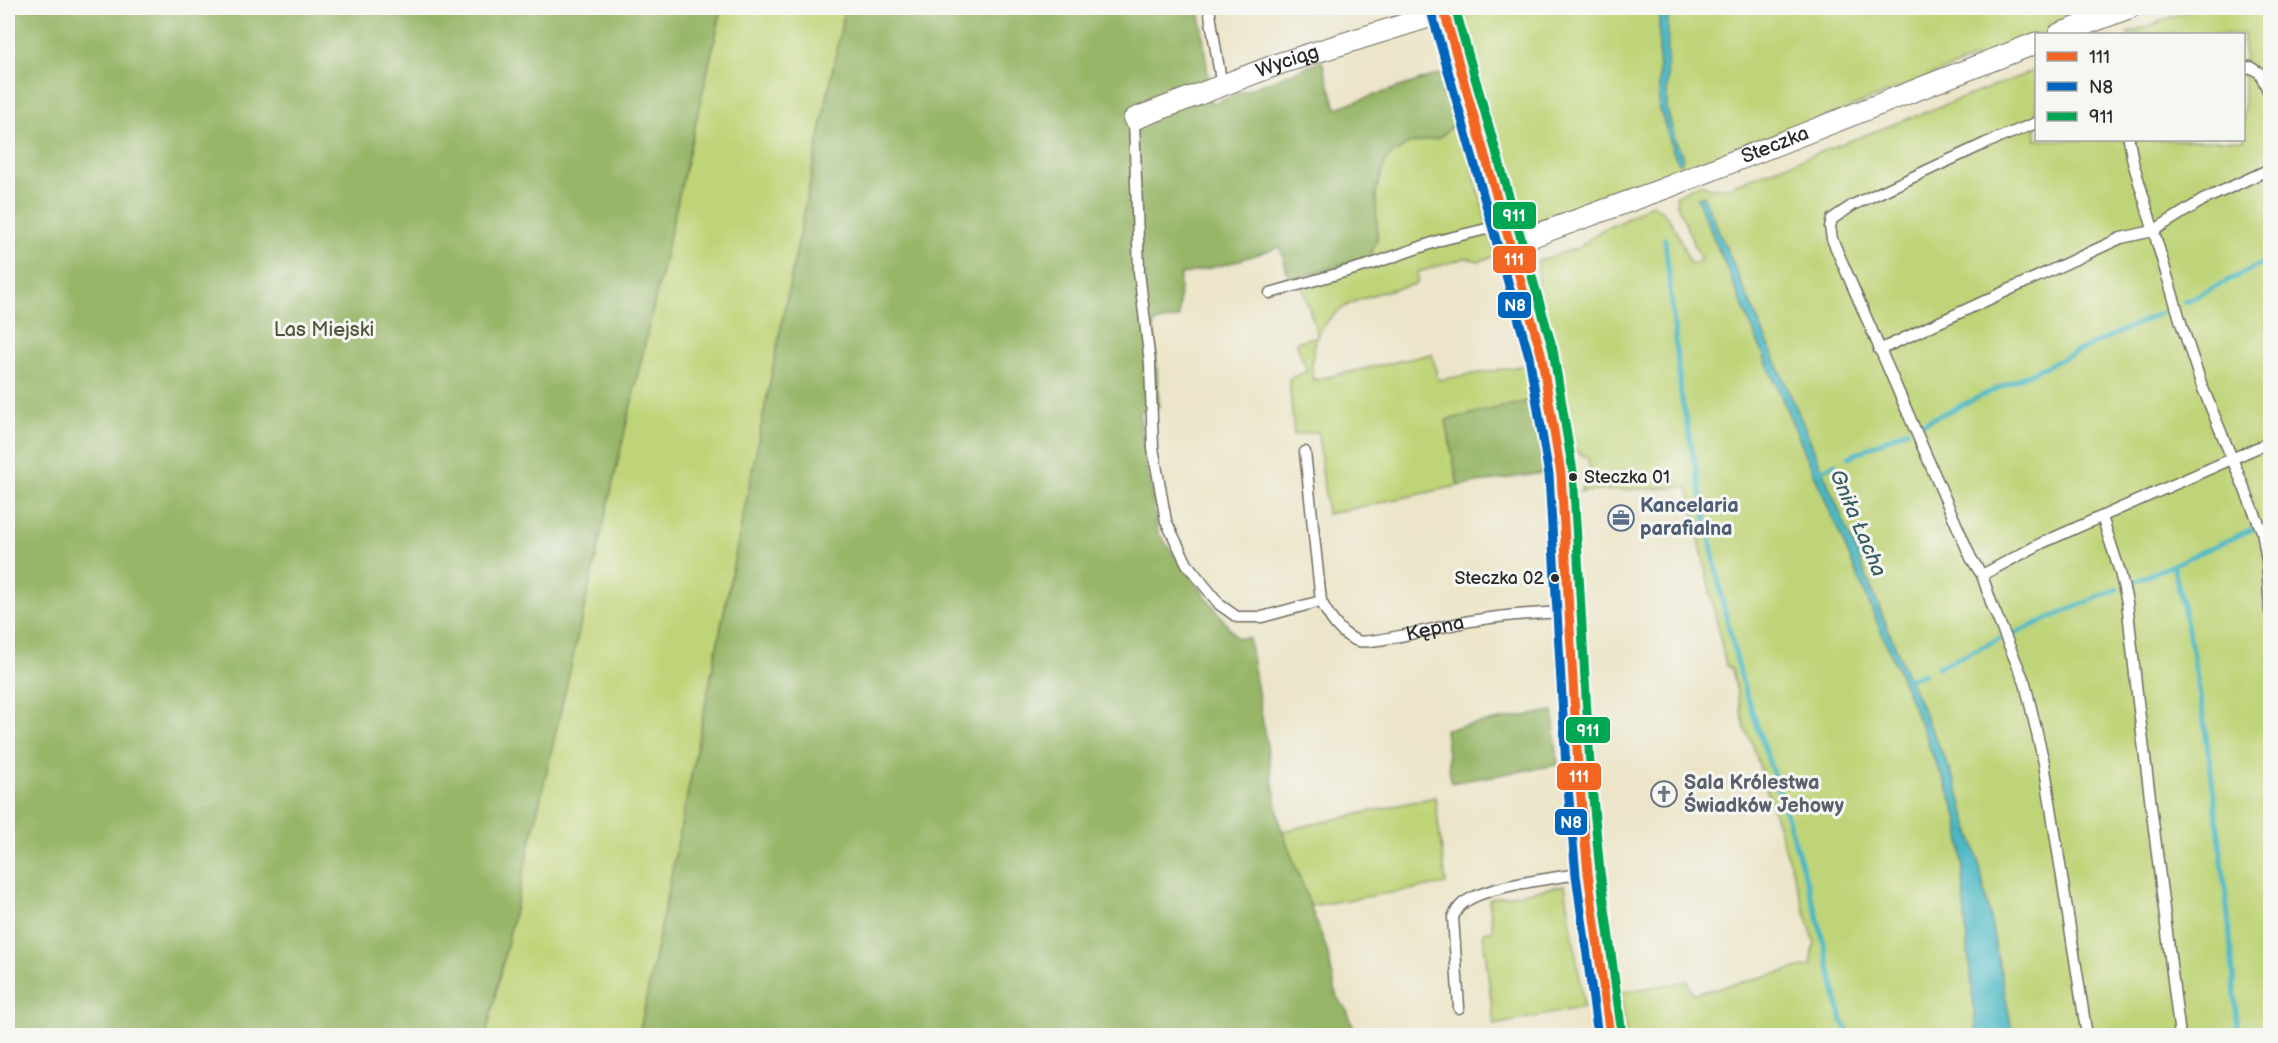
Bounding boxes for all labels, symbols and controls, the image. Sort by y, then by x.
legend [2035,33,2245,141]
street label: Wyciąg [1253,40,1322,83]
text: 111 [2089,47,2110,68]
text: N8 [2089,77,2113,98]
text: 911 [2089,107,2113,128]
street label: Steczka [1738,121,1812,169]
line badge: 911 [1492,201,1537,230]
text: 911 [1503,207,1525,226]
line badge: 111 [1492,245,1537,274]
text: 111 [1504,251,1524,270]
line badge: N8 [1497,291,1532,319]
text: N8 [1504,297,1526,316]
park label: Las Miejski [274,318,374,342]
water label: Gniła Łacha [1824,466,1892,580]
place label: Steczka 01 [1584,467,1670,488]
marker: Steczka 01 [1567,471,1579,483]
place label: Kancelaria parafialna [1640,494,1739,541]
office icon: Kancelaria parafialna [1606,503,1636,533]
place label: Steczka 02 [1455,568,1544,589]
marker: Steczka 02 [1549,572,1561,584]
street label: Kępna [1404,610,1466,647]
line badge: 911 [1565,716,1611,744]
text: 911 [1577,722,1599,741]
line badge: 111 [1556,762,1602,791]
text: 111 [1569,768,1589,787]
place label: Sala Królestwa Świadków Jehowy [1684,771,1845,818]
church icon: Sala Królestwa Świadków Jehowy [1649,779,1679,809]
line badge: N8 [1554,808,1588,836]
text: N8 [1560,814,1582,833]

